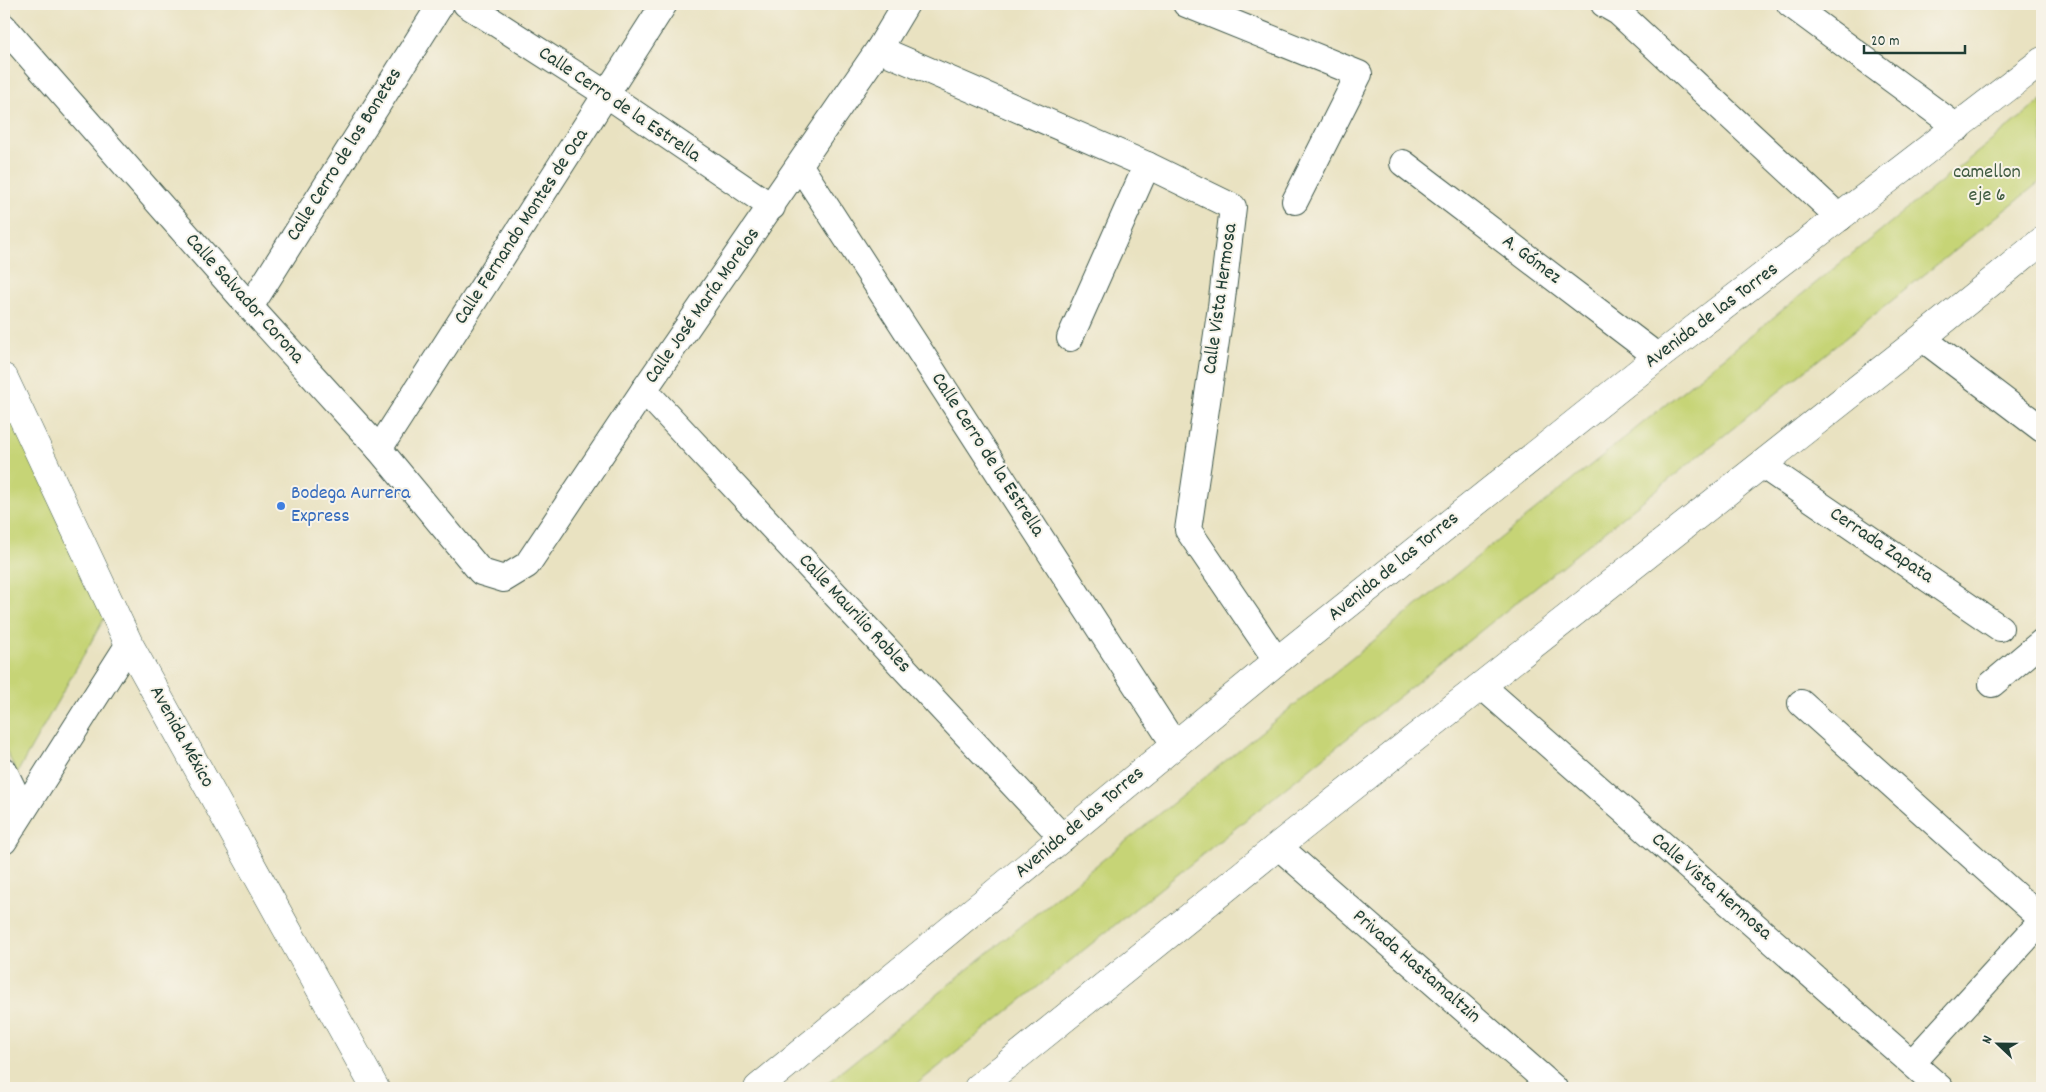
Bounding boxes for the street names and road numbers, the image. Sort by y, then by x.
street label: Calle Cerro de la Estrella [532,40,706,170]
street label: Calle Cerro de los Bonetes [280,63,410,247]
street label: Calle Fernando Montes de Oca [448,123,596,331]
street label: Calle Vista Hermosa [1197,221,1246,376]
street label: Calle José María Morelos [638,222,768,390]
street label: Calle Salvador Corona [178,228,311,371]
street label: A. Gómez [1495,228,1567,292]
street label: Avenida de las Torres [1639,256,1785,376]
street label: Calle Cerro de la Estrella [923,367,1051,543]
street label: Cerrada Zapata [1824,501,1939,591]
street label: Avenida de las Torres [1322,505,1466,629]
street label: Calle Maurilio Robles [791,548,917,680]
street label: Avenida México [141,681,221,793]
street label: Avenida de las Torres [1009,760,1151,886]
street label: Calle Vista Hermosa [1644,827,1778,948]
street label: Privada Hastamaltzin [1346,903,1486,1031]

